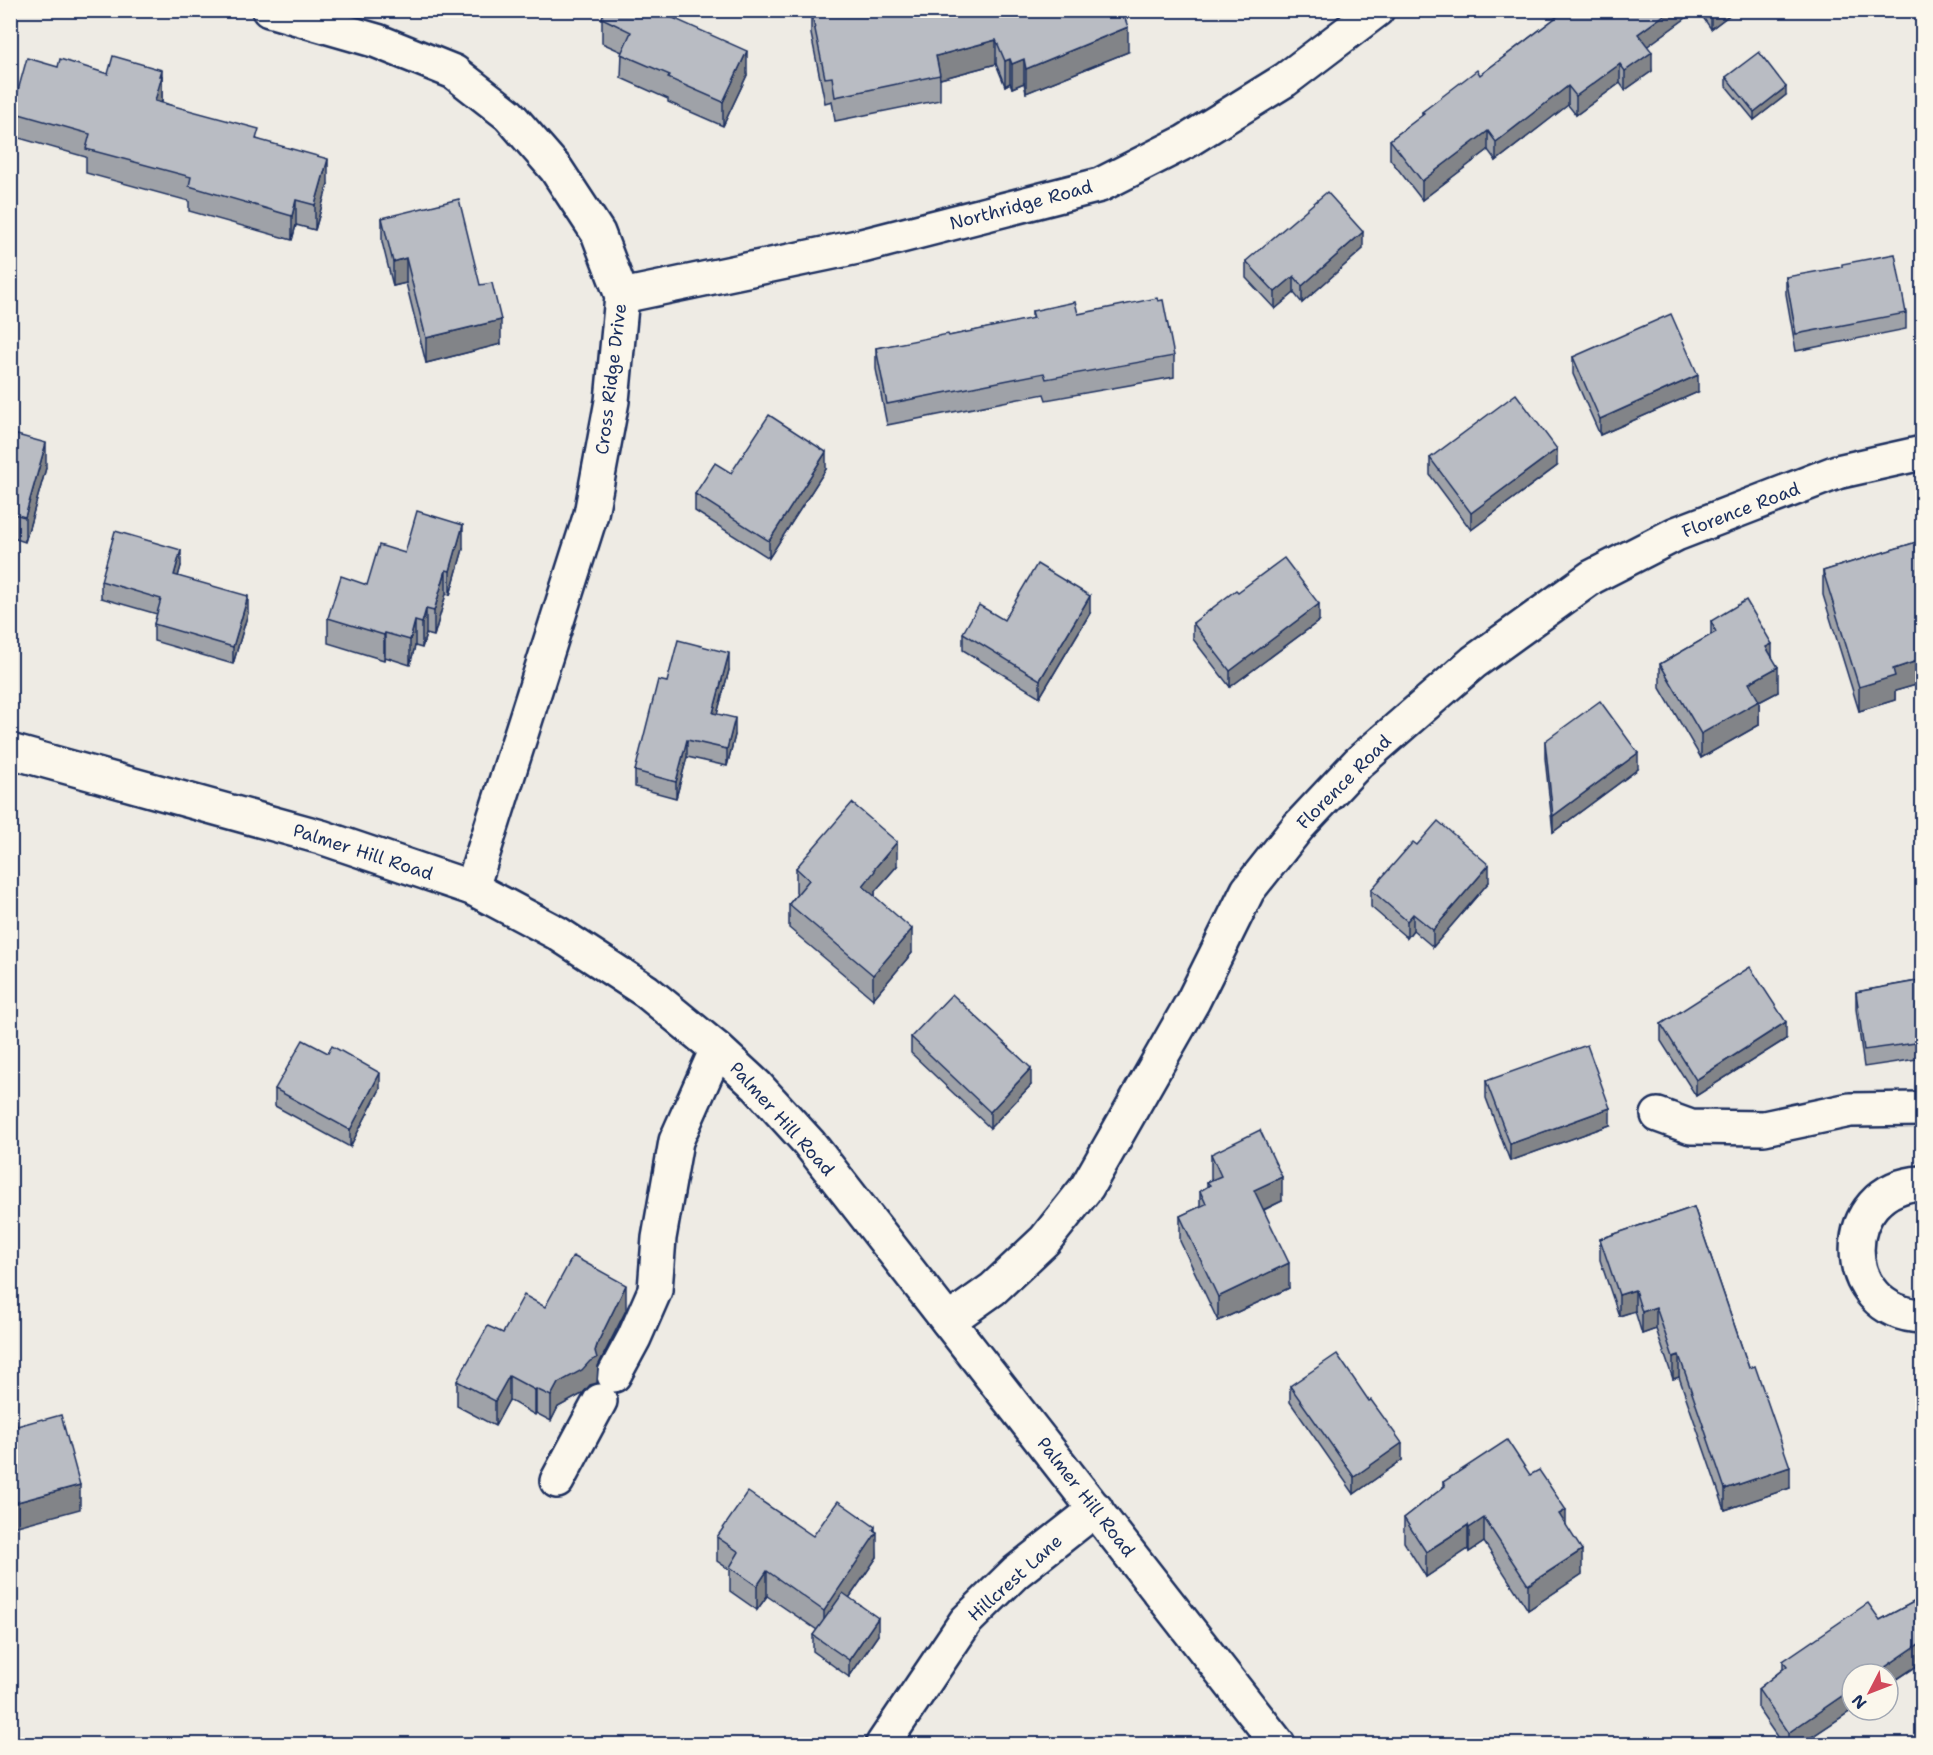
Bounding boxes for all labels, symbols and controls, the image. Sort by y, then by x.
street label: Northridge Road [947,174,1095,236]
street label: Cross Ridge Drive [590,302,632,456]
street label: Florence Road [1679,477,1803,543]
street label: Florence Road [1292,730,1396,834]
street label: Palmer Hill Road [290,818,436,886]
street label: Palmer Hill Road [724,1057,840,1181]
street label: Palmer Hill Road [1032,1432,1140,1562]
street label: Hillcrest Lane [963,1529,1067,1627]
north arrow [1840,1662,1900,1722]
text: N [1847,1690,1871,1713]

